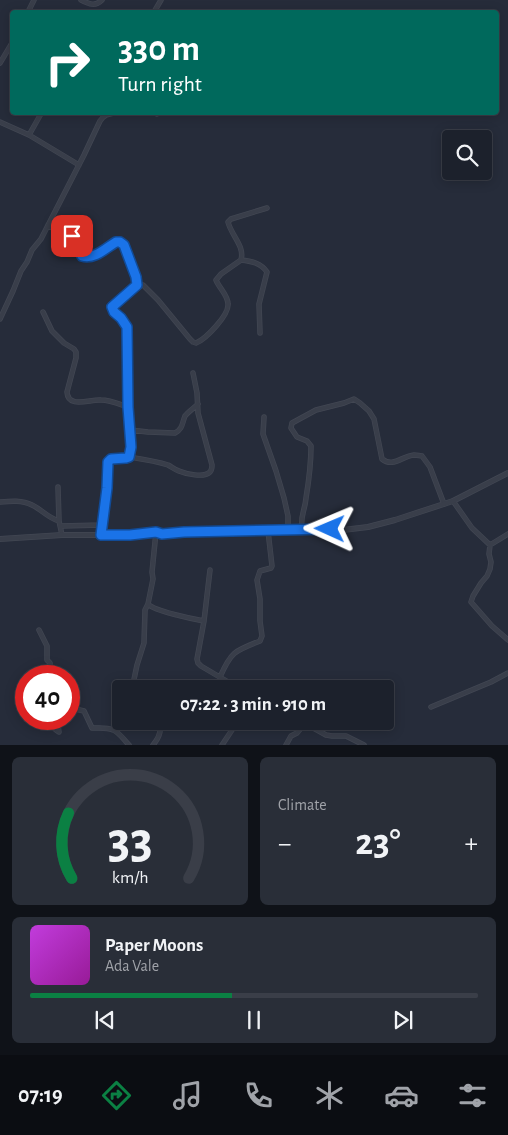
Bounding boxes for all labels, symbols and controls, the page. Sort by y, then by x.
icon: right [35,30,100,95]
text: 330 m [118,32,200,67]
text: Turn right [118,73,202,95]
map controls [442,130,492,180]
button: search [442,130,492,180]
pin [51,215,93,257]
icon: arrive [58,222,86,250]
position arrow [303,502,355,554]
speed limit sign: 40 [15,665,80,730]
text: 07:22 · 3 min · 910 m [180,695,326,714]
text: Climate [278,797,327,813]
text: 33 [108,815,152,867]
text: 23° [355,824,401,862]
text: − [278,830,291,858]
text: + [465,830,478,858]
text: km/h [112,869,148,887]
text: Paper Moons [105,936,203,955]
text: Ada Vale [105,958,159,974]
icon: previous [91,1006,119,1034]
icon: pause [240,1006,268,1034]
icon: next [389,1006,417,1034]
icon: directions [99,1078,134,1113]
icon: music [170,1078,205,1113]
icon: phone [241,1078,276,1113]
icon: climate [312,1078,347,1113]
icon: car [384,1078,419,1113]
icon: filters [455,1078,490,1113]
text: 07:19 [18,1084,63,1106]

